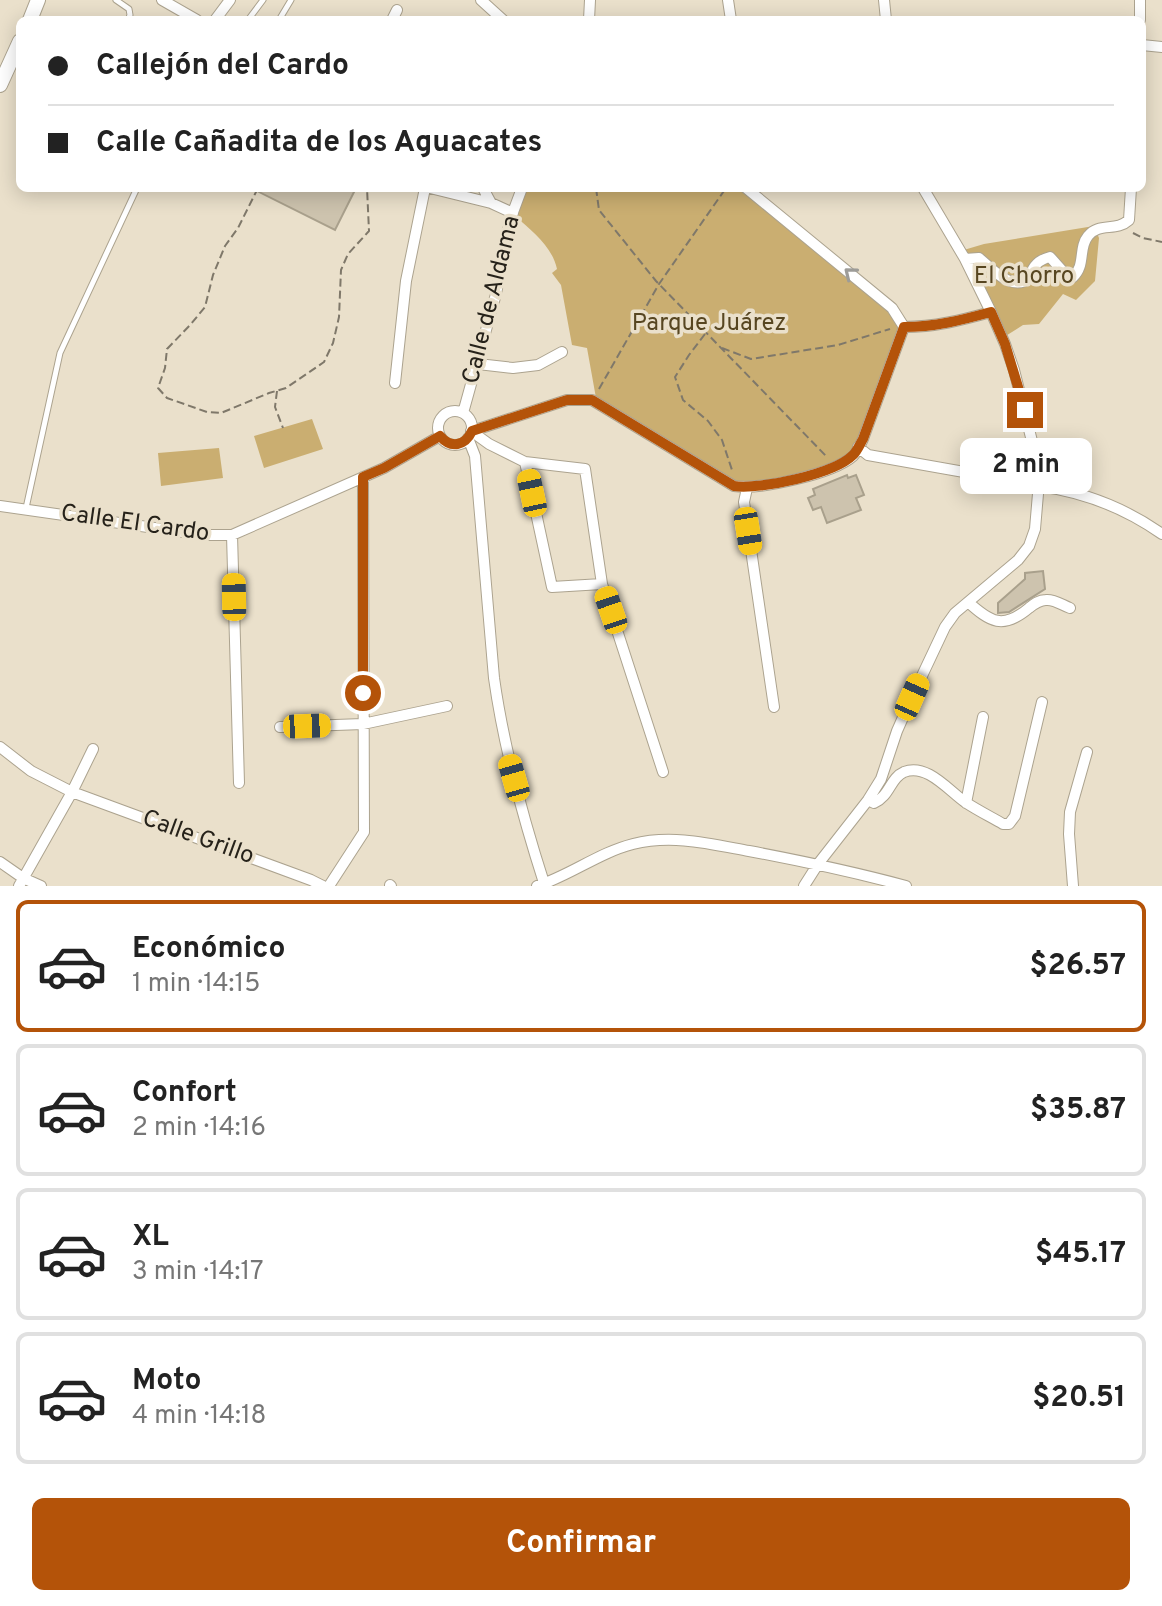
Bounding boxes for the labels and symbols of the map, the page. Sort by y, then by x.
street label: Calle de Aldama [457,213,527,387]
park label: El Chorro [974,262,1074,292]
one-way arrow [845,268,859,283]
park label: Parque Juárez [632,309,786,339]
route end [1007,392,1043,428]
callout: 2 min [959,438,1091,494]
car [515,467,549,519]
street label: Calle El Cardo [59,499,211,549]
car [732,505,764,557]
car [222,573,246,621]
car [592,583,630,637]
car [891,670,933,724]
route start [345,675,381,711]
car [283,713,331,739]
car [496,752,532,804]
street label: Calle Grillo [138,804,258,872]

